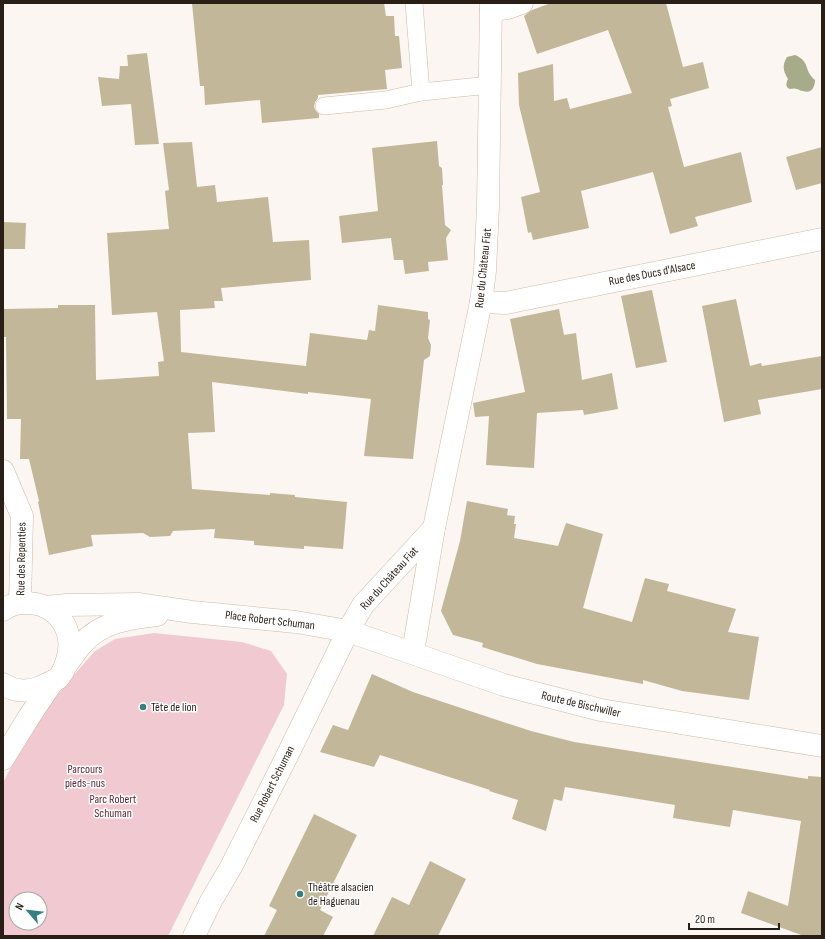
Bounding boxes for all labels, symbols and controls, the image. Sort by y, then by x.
street label: Rue du Château Fiat [472,227,495,309]
street label: Rue des Ducs d'Alsace [607,258,697,289]
street label: Rue des Repenties [13,522,30,596]
street label: Rue du Château Fiat [357,543,422,613]
street label: Place Robert Schuman [224,608,316,633]
street label: Route de Bischwiller [540,688,623,721]
place label: Tête de lion [151,700,197,715]
marker: Tête de lion [138,702,148,712]
street label: Rue Robert Schuman [247,743,298,825]
park label: Parcours pieds-nus [65,762,105,791]
park label: Parc Robert Schuman [90,792,137,821]
place label: Théâtre alsacien de Haguenau [308,880,374,909]
marker: Théâtre alsacien de Haguenau [295,889,305,899]
north arrow [8,891,48,931]
text: N [12,901,27,912]
scale bar [689,905,779,931]
text: 20 m [695,912,715,927]

